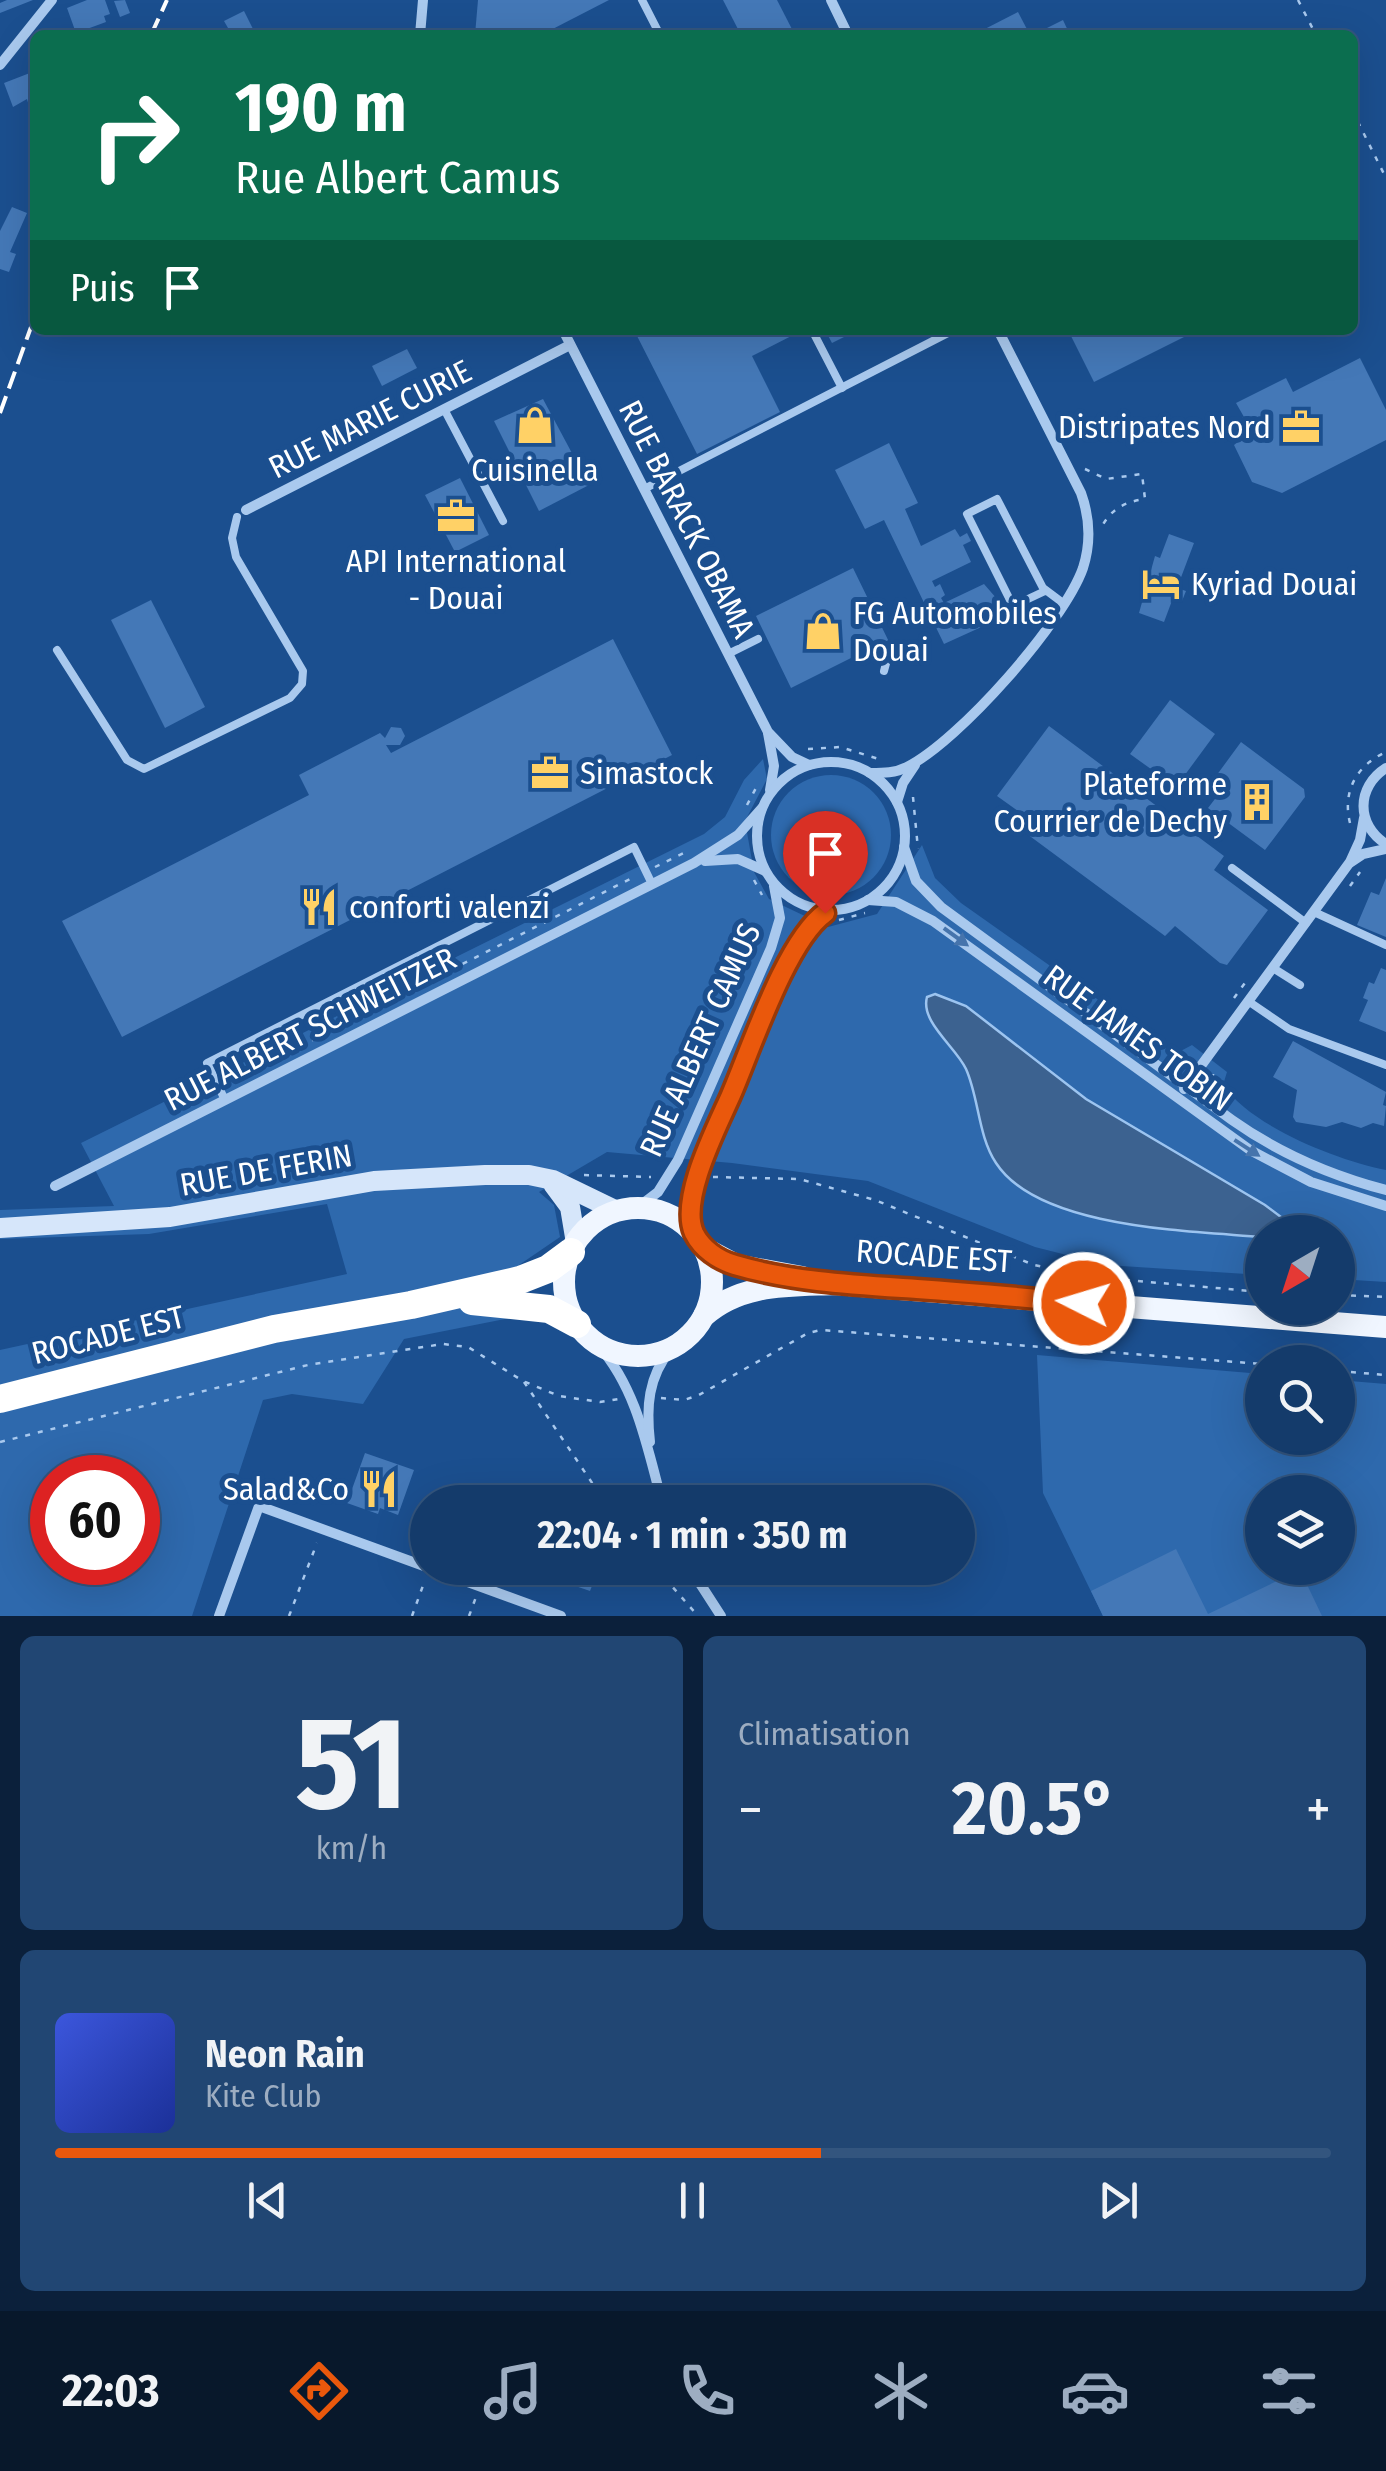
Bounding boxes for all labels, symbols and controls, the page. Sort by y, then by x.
text: 190 m [235,66,407,150]
icon: right [70,70,200,200]
text: Rue Albert Camus [235,151,560,205]
icon: arrive [155,260,210,315]
text: Puis [70,265,135,311]
street label: RUE MARIE CURIE [262,352,478,486]
street label: RUE BARACK OBAMA [611,394,763,644]
shop icon: Cuisinella [514,404,556,446]
office icon: Distripates Nord [1280,406,1322,448]
place label: Distripates Nord [1058,408,1271,446]
place label: Cuisinella [471,451,599,489]
office icon: API International - Douai [435,495,477,537]
place label: API International - Douai [346,542,566,617]
hotel icon: Kyriad Douai [1140,563,1182,605]
place label: Kyriad Douai [1191,565,1357,603]
place label: FG Automobiles Douai [853,594,1057,669]
shop icon: FG Automobiles Douai [802,610,844,652]
office icon: Simastock [529,752,571,794]
place label: Simastock [580,754,713,792]
place label: Plateforme Courrier de Dechy [993,765,1228,840]
building icon: Plateforme Courrier de Dechy [1236,781,1278,823]
pin [783,811,868,914]
icon: arrive [798,826,853,881]
restaurant icon: conforti valenzi [298,886,340,928]
place label: conforti valenzi [349,888,550,926]
street label: RUE ALBERT CAMUS [631,917,769,1163]
one-way arrow [943,926,969,946]
street label: RUE ALBERT SCHWEITZER [158,939,462,1119]
street label: RUE JAMES TOBIN [1036,957,1240,1119]
street label: RUE DE FERIN [177,1136,355,1204]
one-way arrow [1233,1139,1261,1156]
north arrow [1245,1215,1355,1325]
map controls [1245,1215,1355,1585]
street label: ROCADE EST [855,1232,1013,1280]
position arrow [1032,1251,1136,1355]
street label: ROCADE EST [28,1298,189,1372]
button: search [1245,1345,1355,1455]
speed limit sign: 60 [30,1455,160,1585]
restaurant icon: Salad&Co [358,1468,400,1510]
place label: Salad&Co [223,1470,349,1508]
button: layers [1245,1475,1355,1585]
text: 22:04 · 1 min · 350 m [537,1512,848,1558]
text: 51 [296,1686,407,1842]
text: Climatisation [738,1715,911,1753]
text: 20.5° [952,1764,1117,1854]
text: − [738,1777,763,1843]
text: + [1306,1777,1331,1843]
text: km/h [316,1829,387,1867]
text: Neon Rain [205,2031,365,2077]
text: Kite Club [205,2077,321,2115]
icon: previous [240,2173,295,2228]
icon: pause [665,2173,720,2228]
icon: next [1091,2173,1146,2228]
icon: directions [284,2356,354,2426]
icon: music [478,2356,548,2426]
icon: phone [672,2356,742,2426]
icon: climate [866,2356,936,2426]
icon: car [1060,2356,1130,2426]
icon: filters [1254,2356,1324,2426]
text: 22:03 [62,2364,159,2418]

